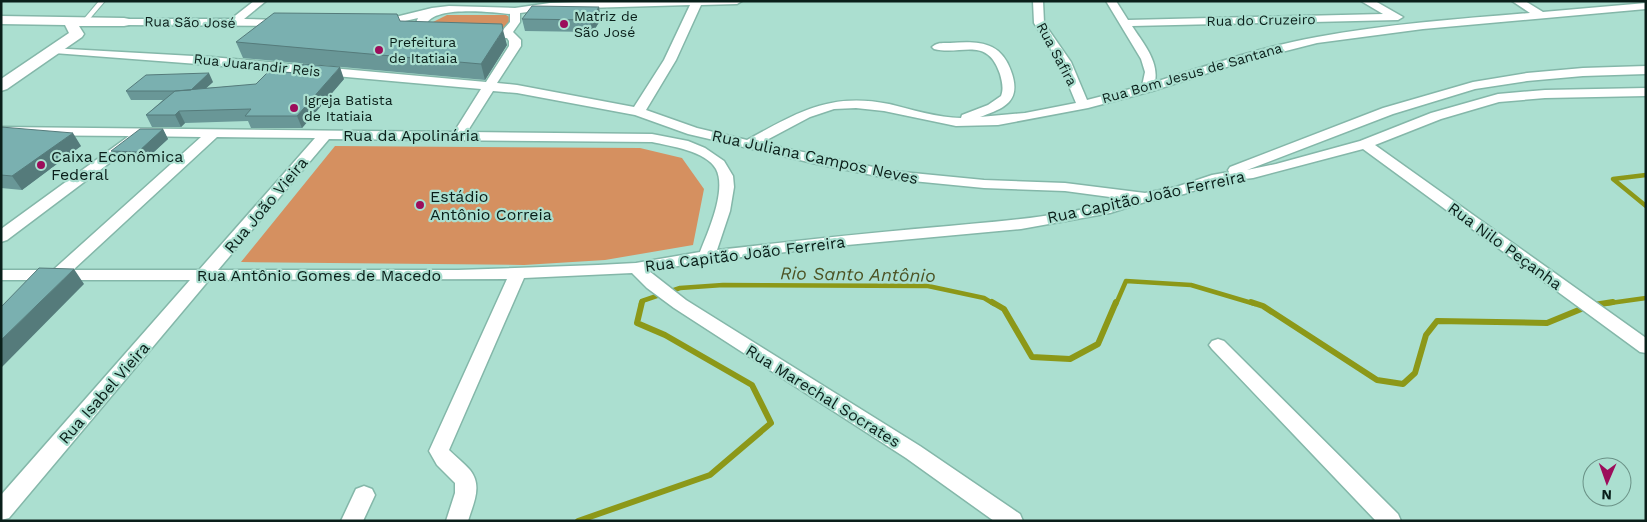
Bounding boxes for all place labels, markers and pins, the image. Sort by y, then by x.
place label: Matriz de São José [574,8,638,40]
marker: Matriz de São José [558,18,570,30]
place label: Prefeitura de Itatiaia [389,34,458,66]
marker: Prefeitura de Itatiaia [373,44,385,56]
place label: Igreja Batista de Itatiaia [304,92,393,124]
marker: Igreja Batista de Itatiaia [288,102,300,114]
place label: Caixa Econômica Federal [51,147,183,184]
marker: Caixa Econômica Federal [35,159,47,171]
place label: Estádio Antônio Correia [430,187,552,224]
marker: Estádio Antônio Correia [414,199,426,211]

